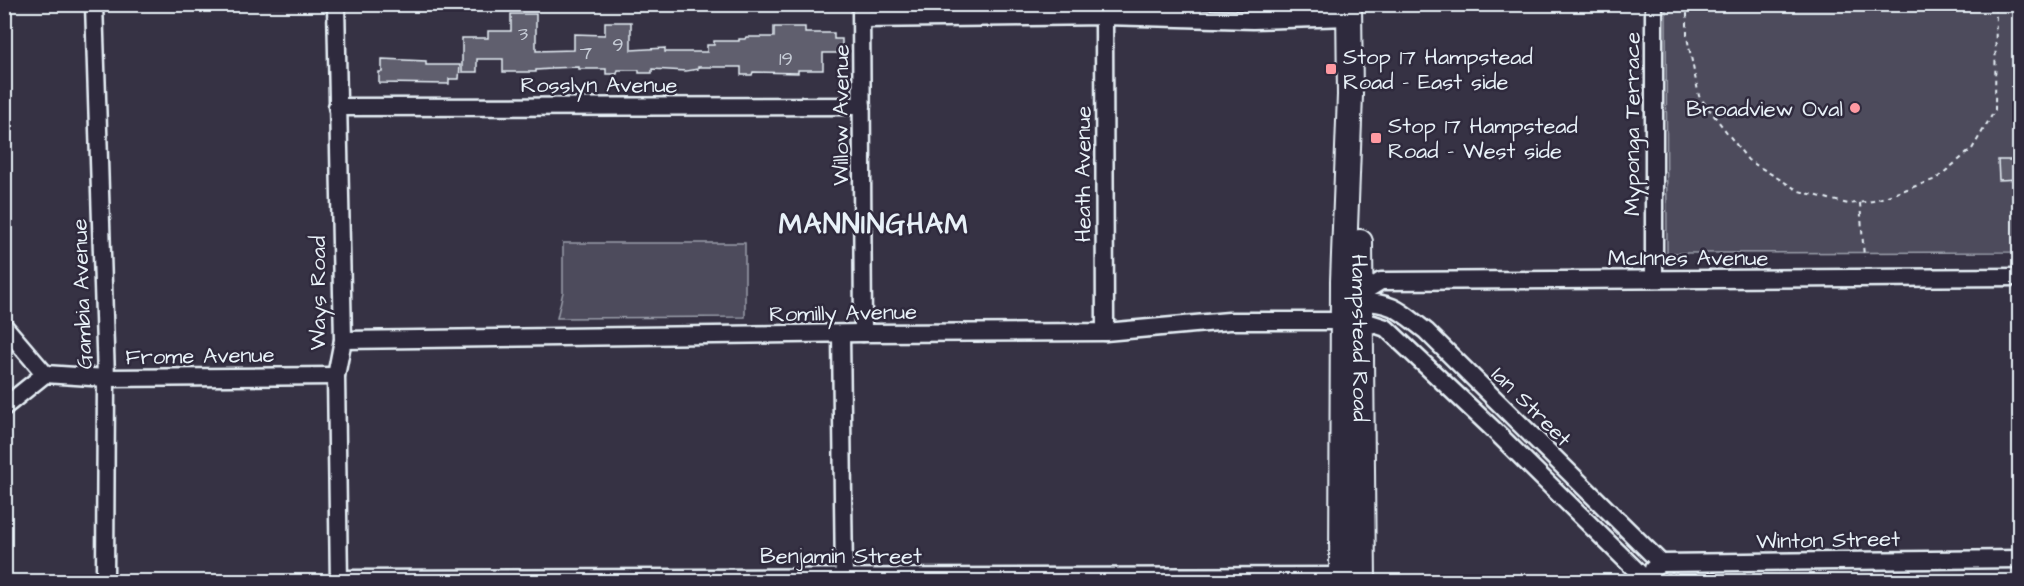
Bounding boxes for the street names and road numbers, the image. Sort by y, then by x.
street label: Myponga Terrace [1617,32,1649,216]
street label: Willow Avenue [826,44,857,186]
street label: Rosslyn Avenue [521,70,678,102]
street label: Heath Avenue [1068,106,1099,242]
street label: Gambia Avenue [64,218,101,370]
street label: Ways Road [303,236,335,350]
street label: McInnes Avenue [1608,243,1768,274]
street label: Hampstead Road [1343,254,1376,422]
street label: Romilly Avenue [769,297,917,331]
street label: Frome Avenue [125,340,275,373]
street label: Ian Street [1484,360,1578,454]
street label: Winton Street [1756,524,1900,557]
street label: Benjamin Street [760,541,922,572]

